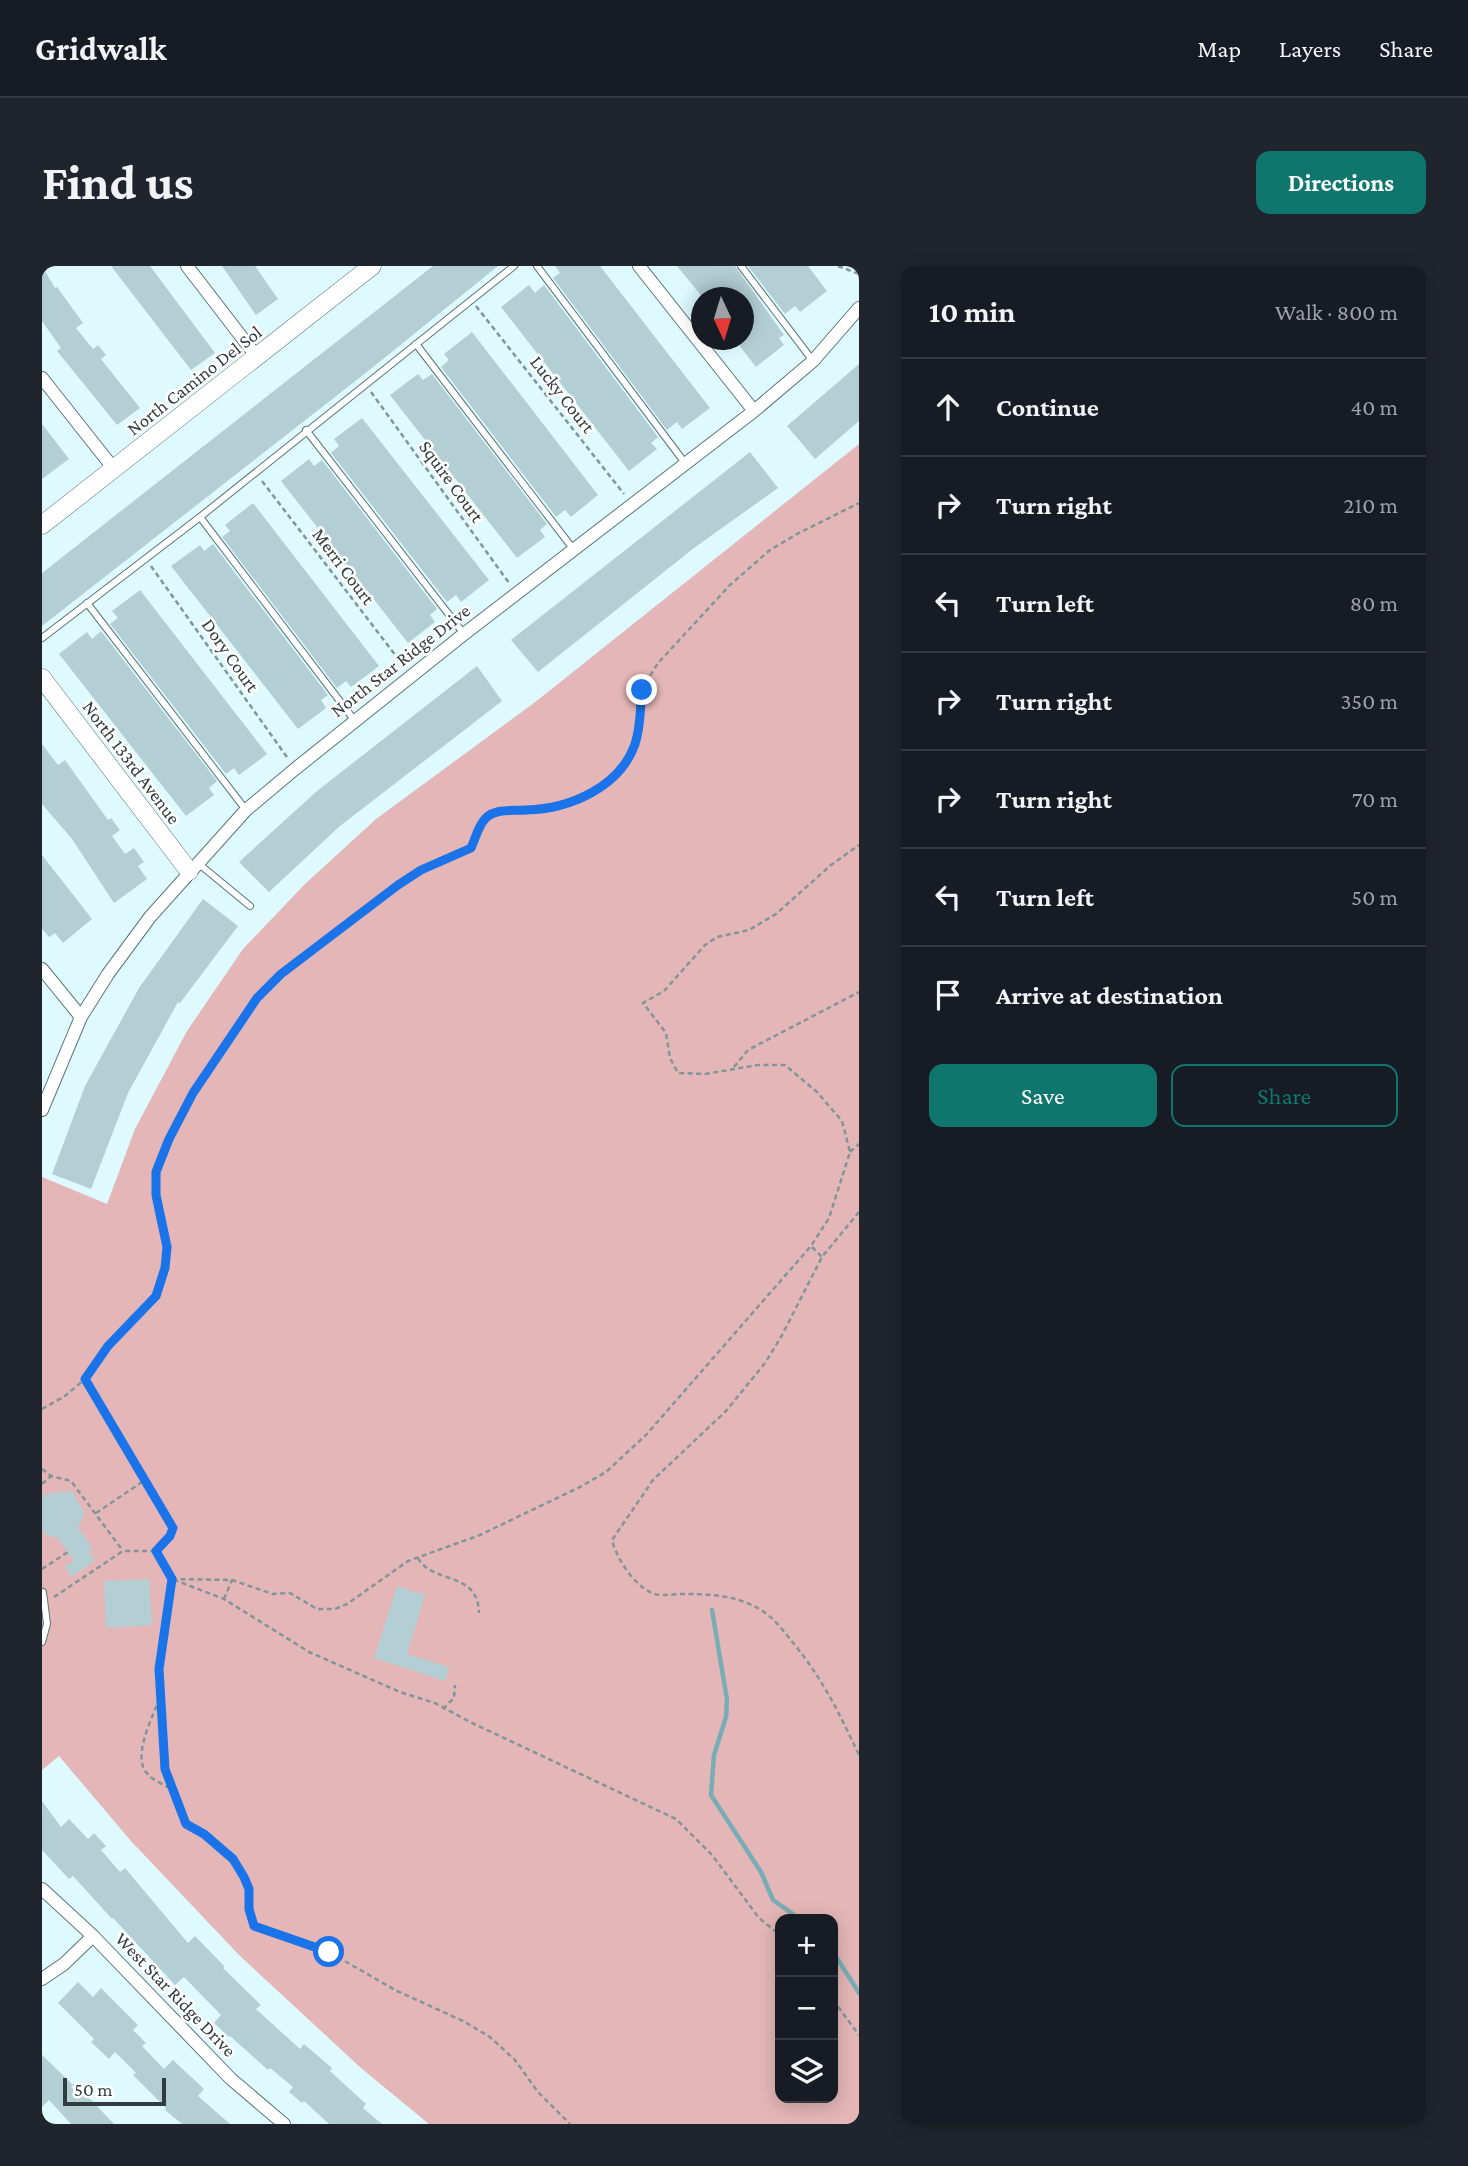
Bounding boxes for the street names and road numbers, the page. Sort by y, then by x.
street label: North Camino Del Sol [123,321,266,439]
street label: Lucky Court [526,352,600,438]
street label: Squire Court [415,436,489,527]
street label: Merri Court [308,524,379,609]
street label: North Star Ridge Drive [327,600,474,721]
street label: Dory Court [198,615,264,697]
street label: North 133rd Avenue [78,697,185,828]
street label: West Star Ridge Drive [111,1928,240,2061]

